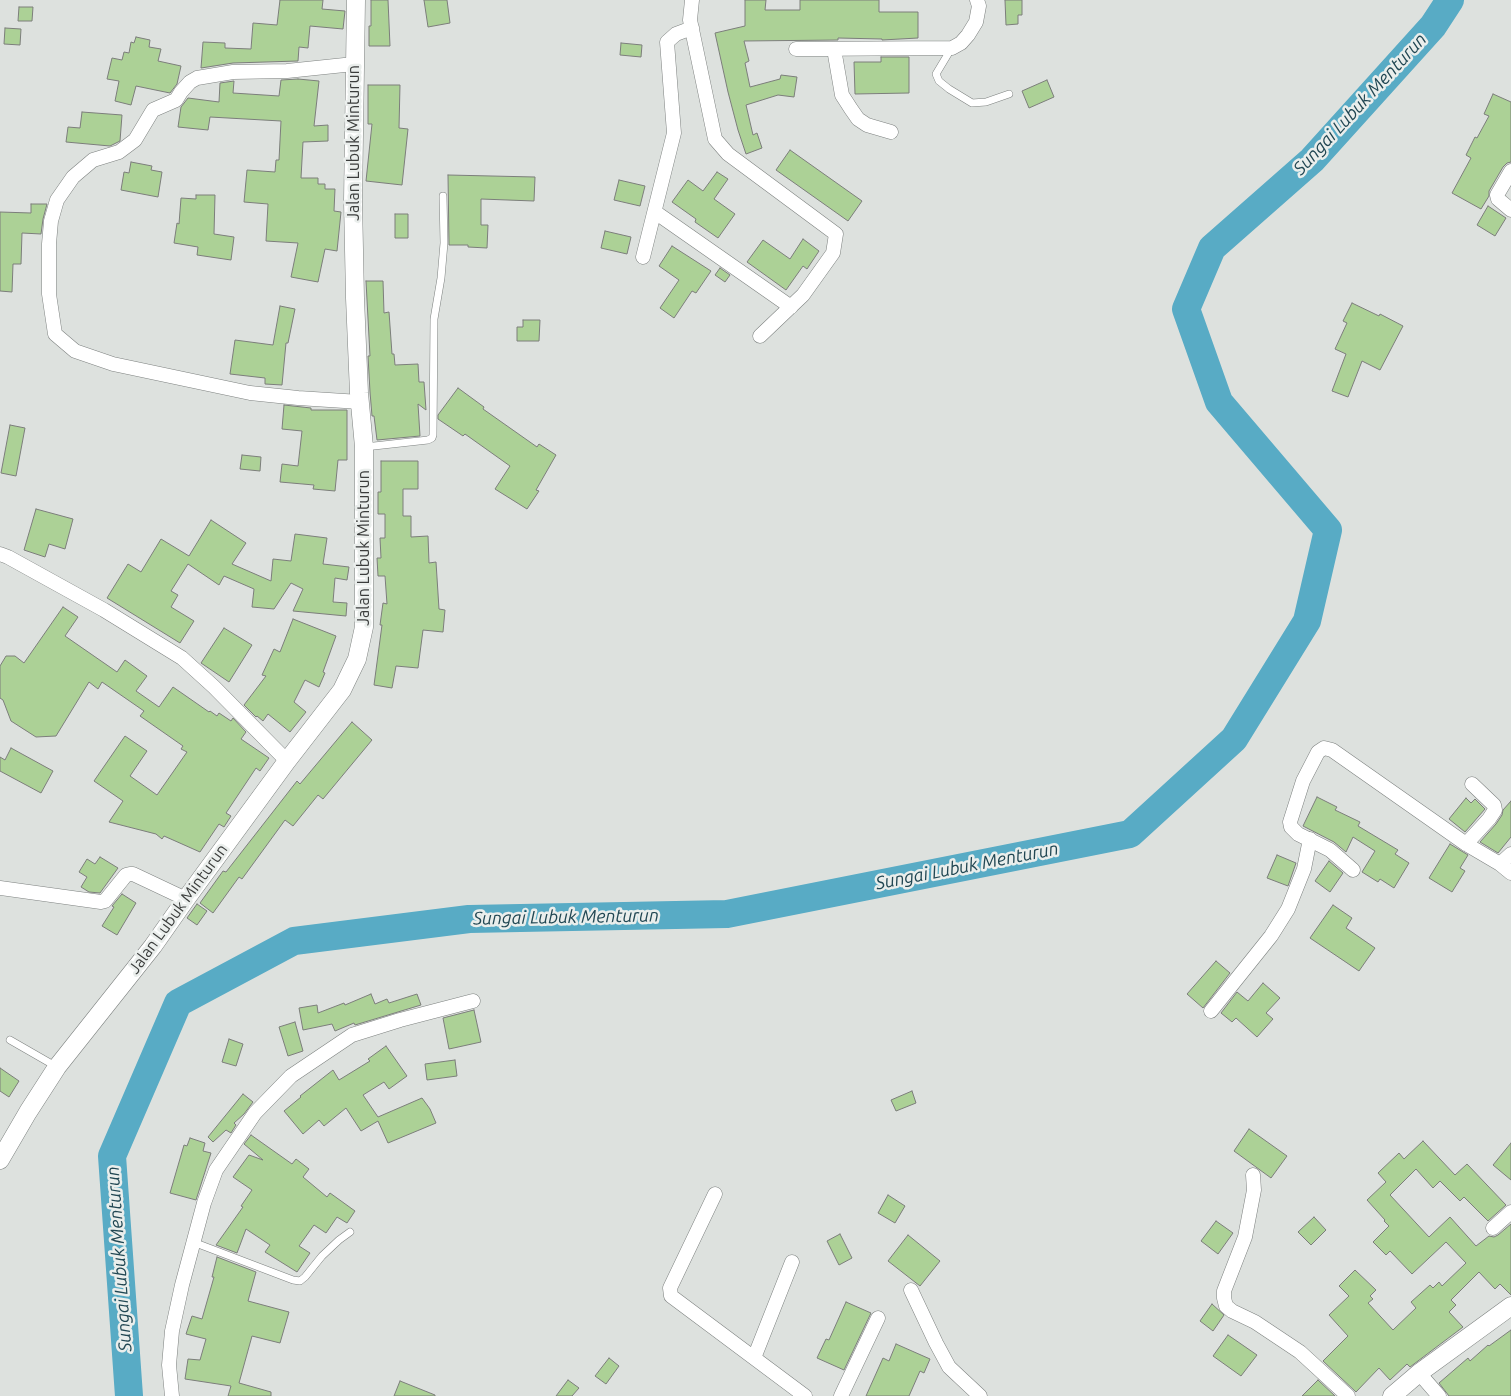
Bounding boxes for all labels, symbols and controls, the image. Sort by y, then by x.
water label: Sungai Lubuk Menturun [1289,29,1431,179]
street label: Jalan Lubuk Minturun [344,65,364,221]
street label: Jalan Lubuk Minturun [354,470,374,626]
water label: Sungai Lubuk Menturun [874,838,1060,894]
street label: Jalan Lubuk Minturun [125,840,231,978]
water label: Sungai Lubuk Menturun [473,905,659,929]
water label: Sungai Lubuk Menturun [102,1166,136,1352]

